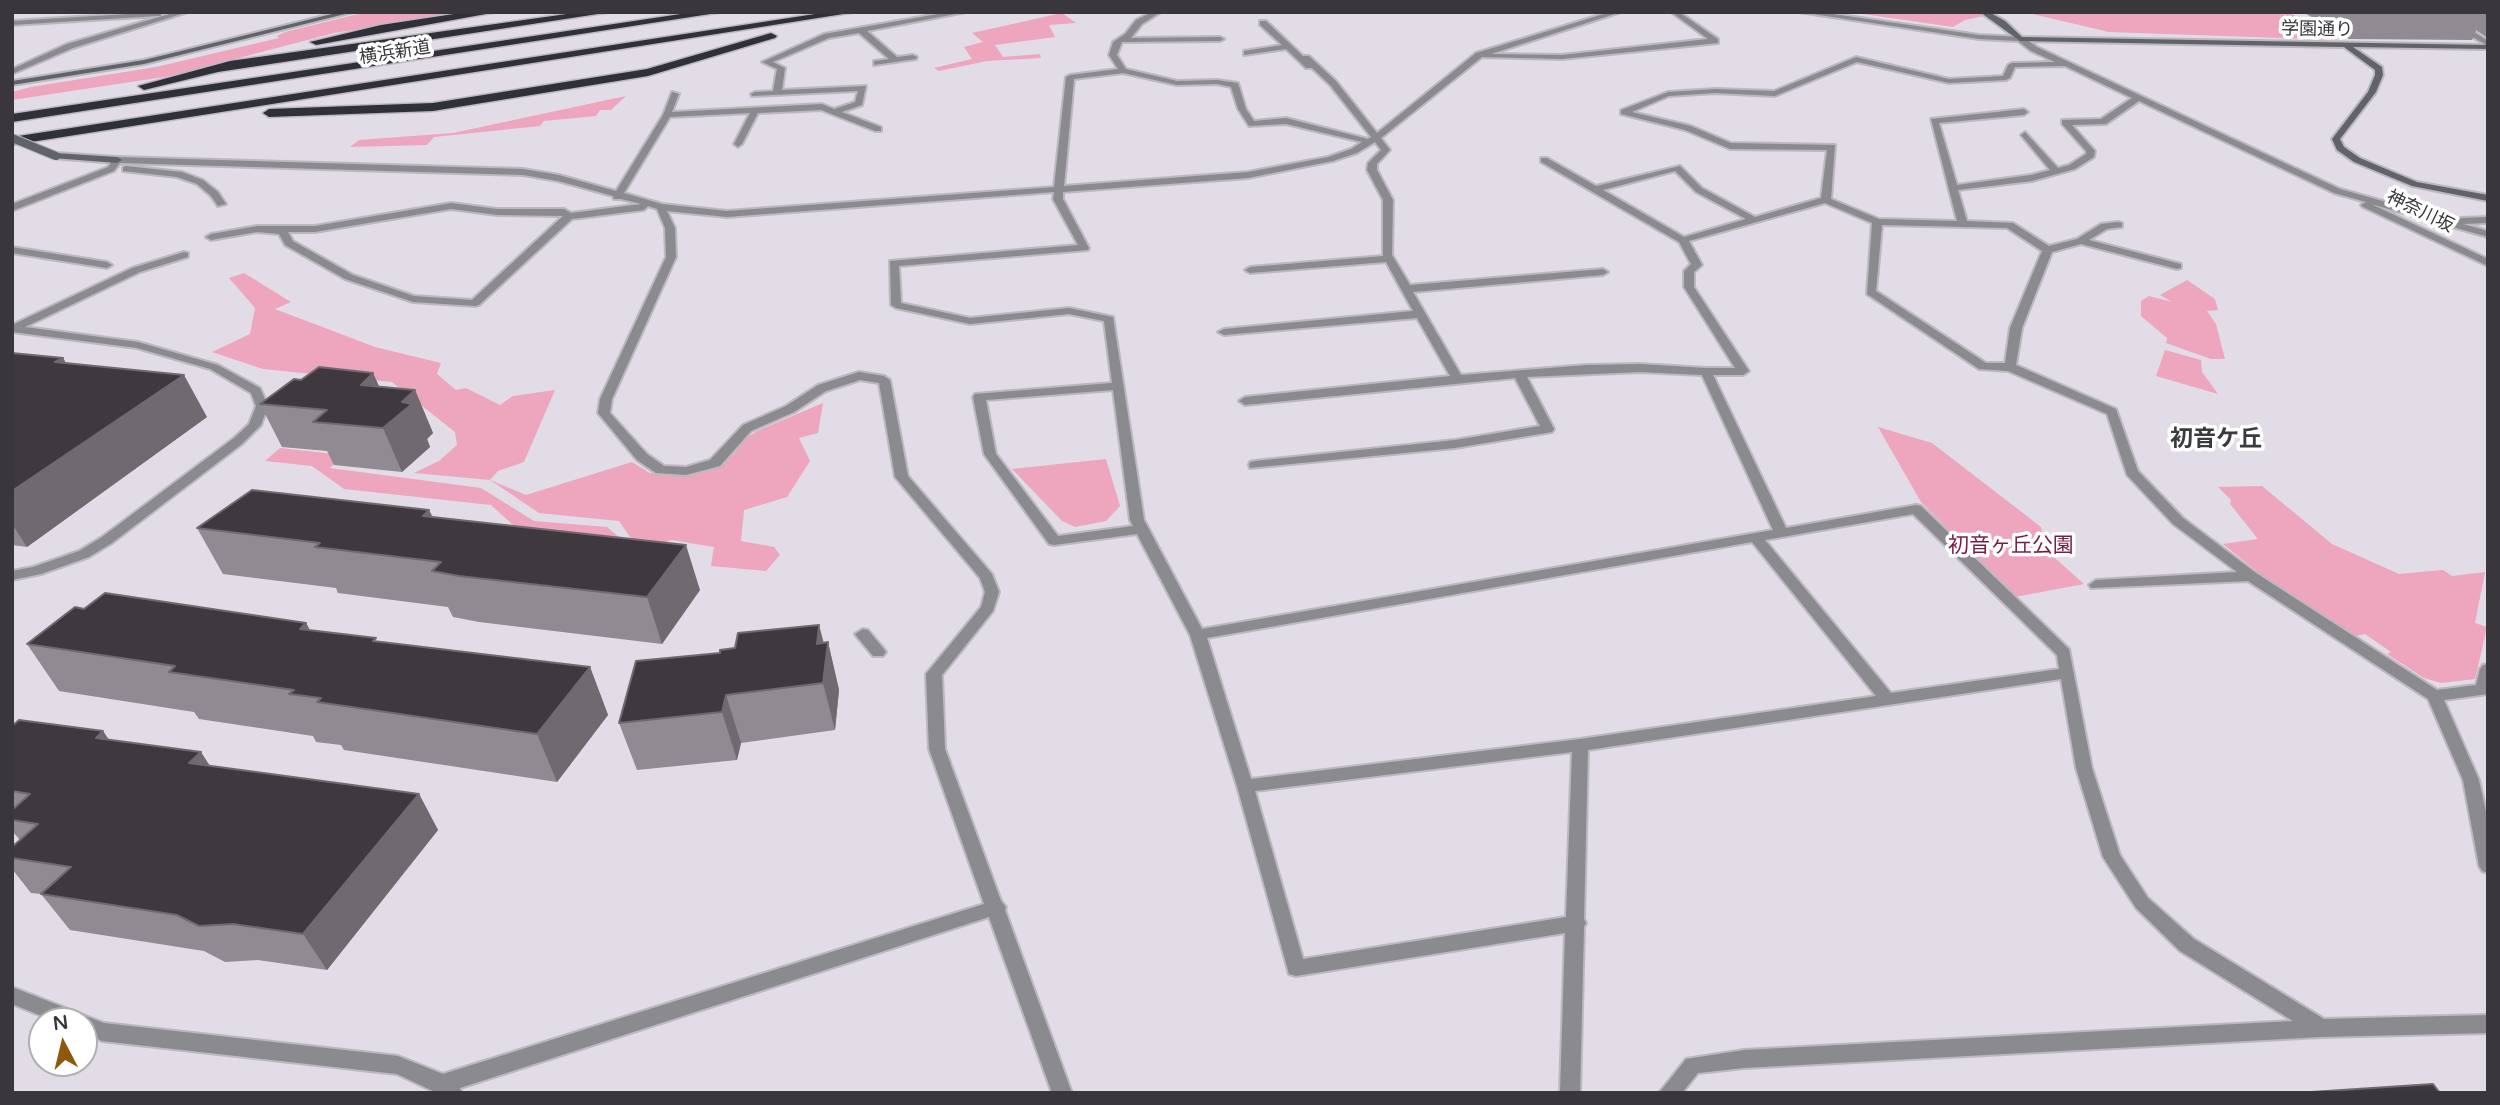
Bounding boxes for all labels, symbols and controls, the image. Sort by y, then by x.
street label: 学園通り [2281,19,2353,41]
street label: 横浜新道 [358,37,432,69]
street label: 神奈川坂 [2383,187,2457,237]
district label: 初音ケ丘 [2170,426,2262,454]
park label: 初音ヶ丘公園 [1948,533,2074,559]
north arrow [28,1007,98,1077]
text: N [52,1011,70,1035]

